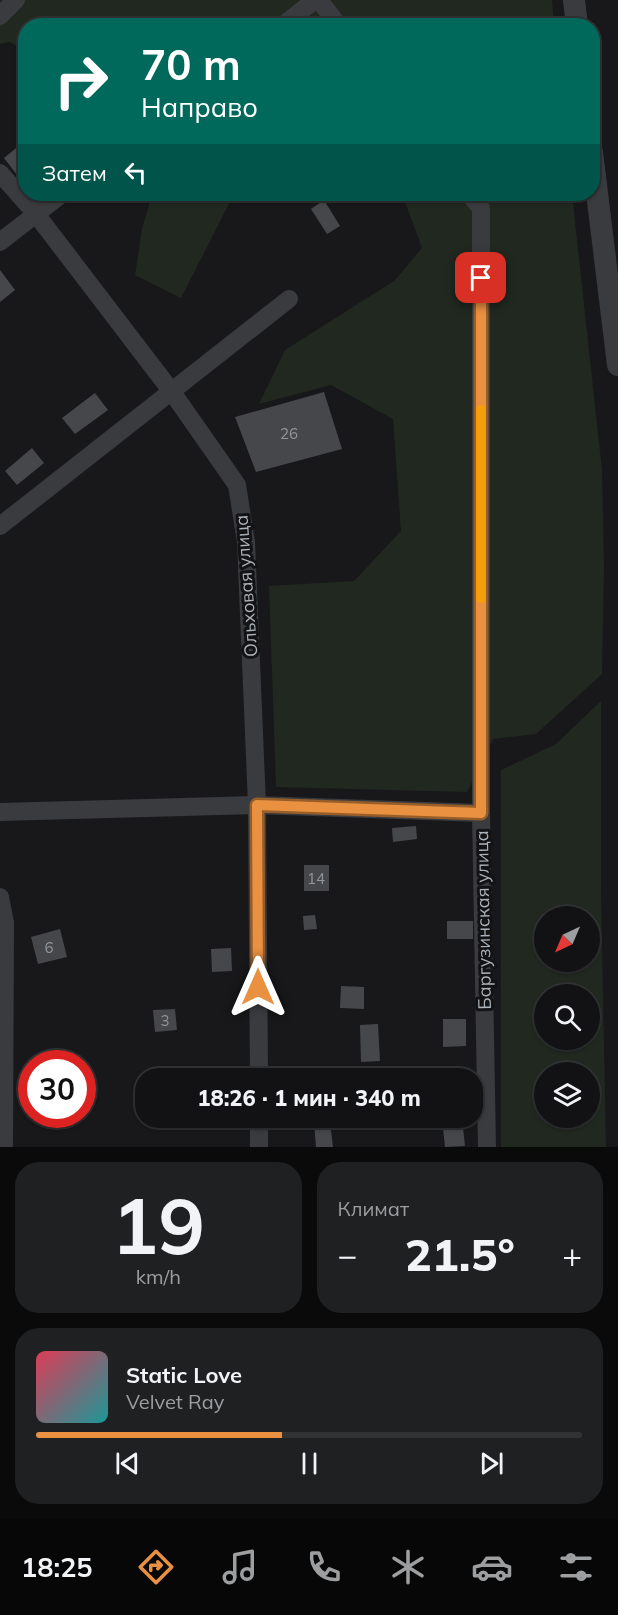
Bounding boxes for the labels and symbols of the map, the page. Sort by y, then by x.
pin [455,252,506,303]
house number: 26 [280,424,298,443]
street label: Ольховая улица [230,514,262,658]
street label: Баргузинская улица [470,830,496,1010]
house number: 14 [307,869,325,888]
north arrow [534,906,600,972]
house number: 6 [44,938,54,957]
position arrow [226,955,290,1019]
house number: 3 [160,1011,170,1030]
speed limit sign: 30 [18,1050,96,1128]

